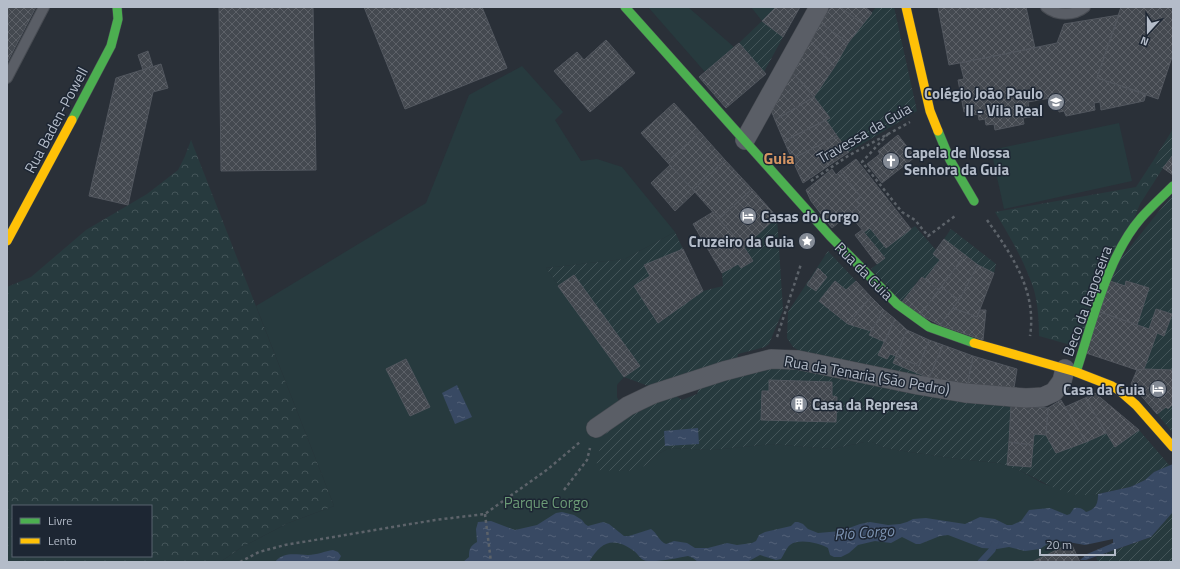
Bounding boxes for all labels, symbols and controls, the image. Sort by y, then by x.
north arrow [1128,12,1168,52]
text: N [1138,33,1151,50]
street label: Rua Baden-Powell [18,63,94,177]
place label: Colégio João Paulo II - Vila Real [924,82,1043,122]
school or university icon: Colégio João Paulo II - Vila Real [1046,92,1066,112]
street label: Travessa da Guia [813,96,916,169]
place label: Capela de Nossa Senhora da Guia [904,141,1010,181]
district label: Guia [764,146,794,170]
church icon: Capela de Nossa Senhora da Guia [881,151,901,171]
place label: Casas do Corgo [761,205,859,228]
hotel icon: Casas do Corgo [738,206,758,226]
place label: Cruzeiro da Guia [689,230,794,253]
place icon: Cruzeiro da Guia [797,231,817,251]
street label: Rua da Guia [829,236,899,306]
street label: Beco da Raposeira [1056,242,1118,360]
street label: Rua da Tenaria (São Pedro) [783,349,952,401]
place label: Casa da Guia [1063,378,1145,401]
hotel icon: Casa da Guia [1148,379,1168,399]
place label: Casa da Represa [812,393,918,416]
building icon: Casa da Represa [789,394,809,414]
park label: Parque Corgo [504,491,588,514]
legend [12,505,152,557]
text: Livre [48,511,72,530]
water label: Rio Corgo [833,518,896,546]
text: Lento [48,531,77,550]
scale bar [1040,531,1115,557]
text: 20 m [1046,535,1072,554]

